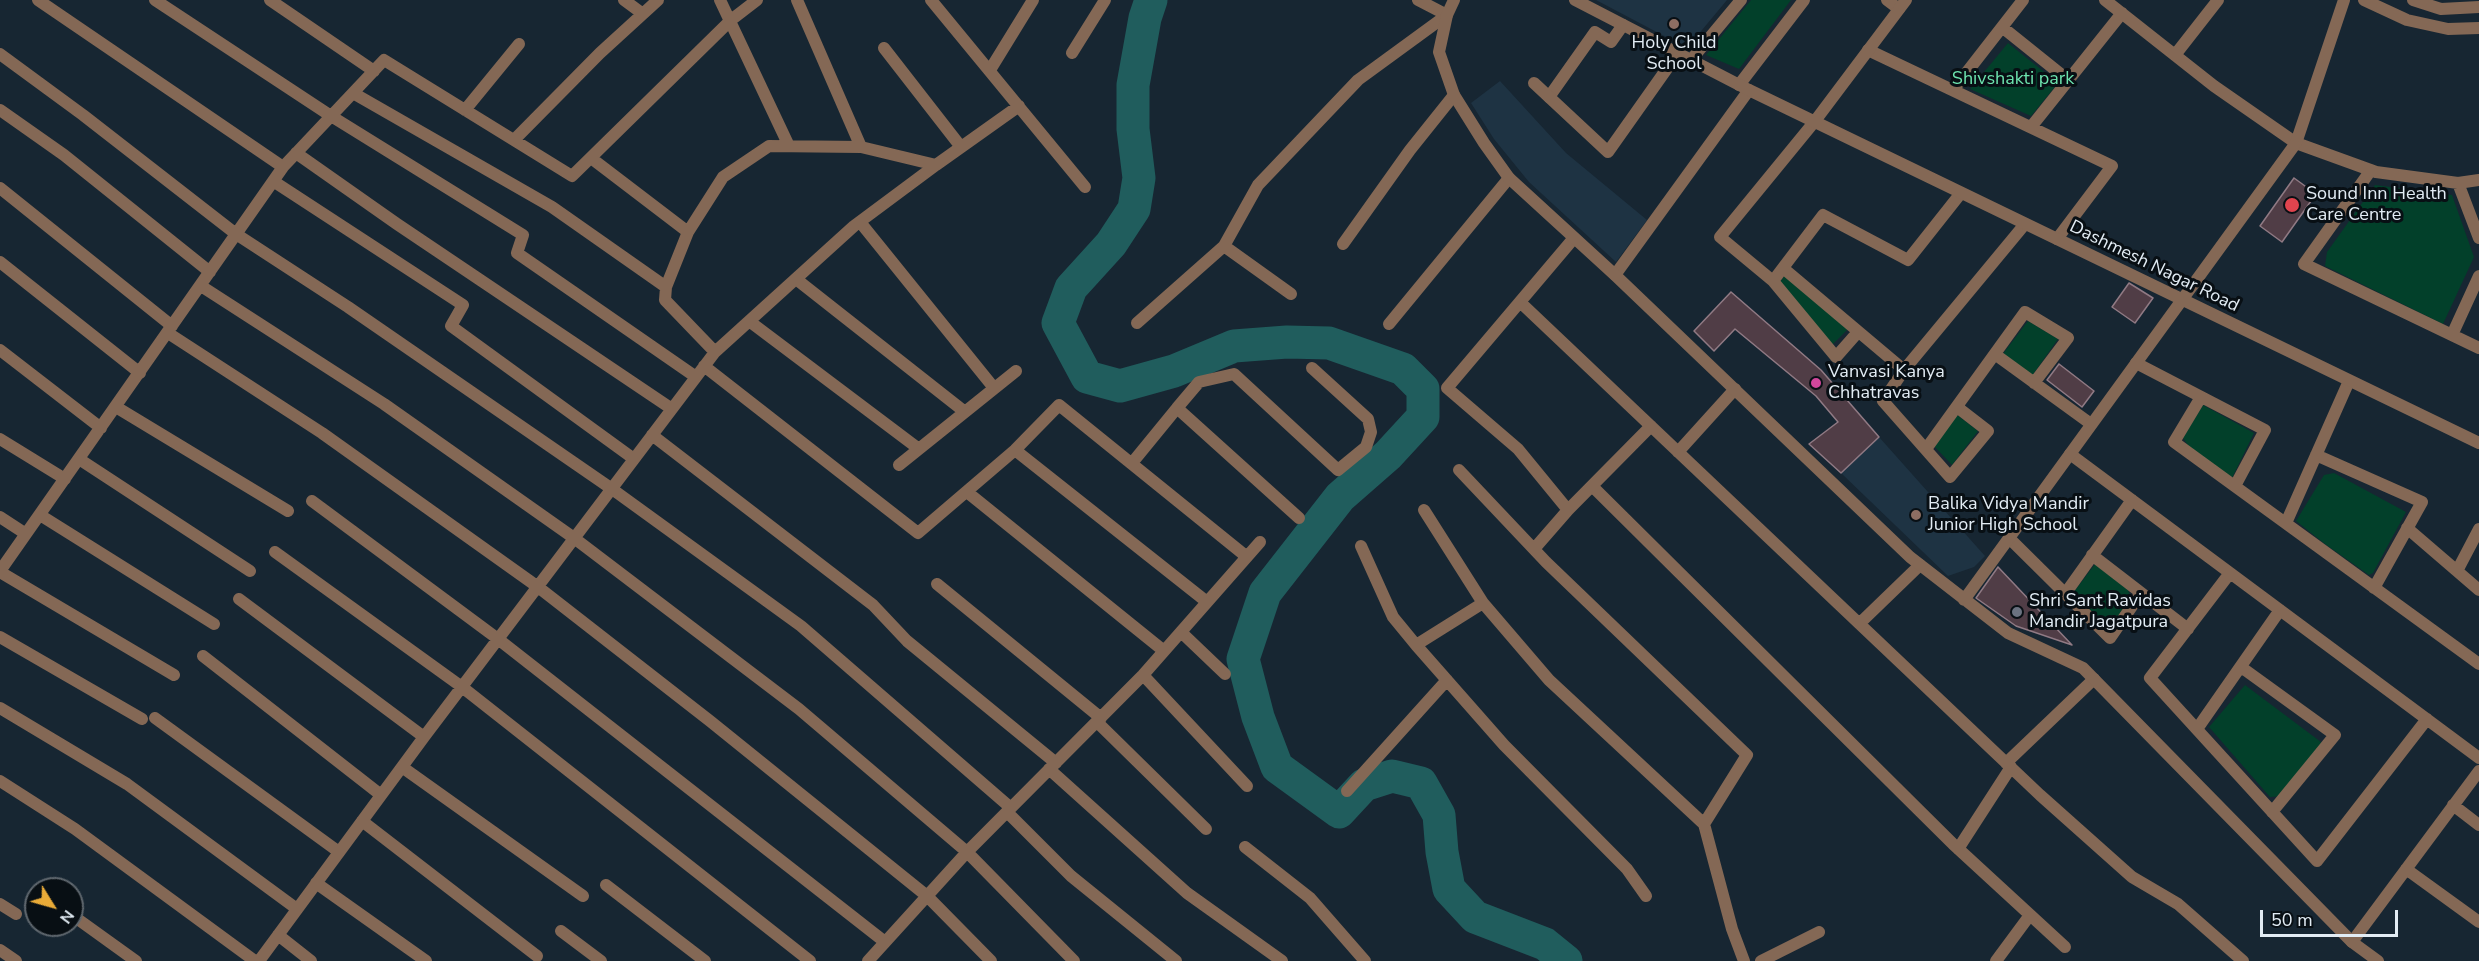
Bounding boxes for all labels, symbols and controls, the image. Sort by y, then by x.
marker: Holy Child School [1667,17,1681,31]
place label: Holy Child School [1632,33,1716,76]
park label: Shivshakti park [1952,69,2074,91]
place label: Sound Inn Health Care Centre [2306,184,2447,226]
marker: Sound Inn Health Care Centre [2283,196,2301,214]
street label: Dashmesh Nagar Road [2066,216,2242,318]
place label: Vanvasi Kanya Chhatravas [1828,362,1945,404]
marker: Vanvasi Kanya Chhatravas [1809,376,1823,390]
place label: Balika Vidya Mandir Junior High School [1928,494,2089,536]
marker: Balika Vidya Mandir Junior High School [1909,508,1923,522]
place label: Shri Sant Ravidas Mandir Jagatpura [2029,591,2171,634]
marker: Shri Sant Ravidas Mandir Jagatpura [2010,605,2024,619]
north arrow [24,877,84,937]
scale bar [2263,898,2401,936]
text: N [54,905,79,928]
text: 50 m [2271,908,2313,932]

